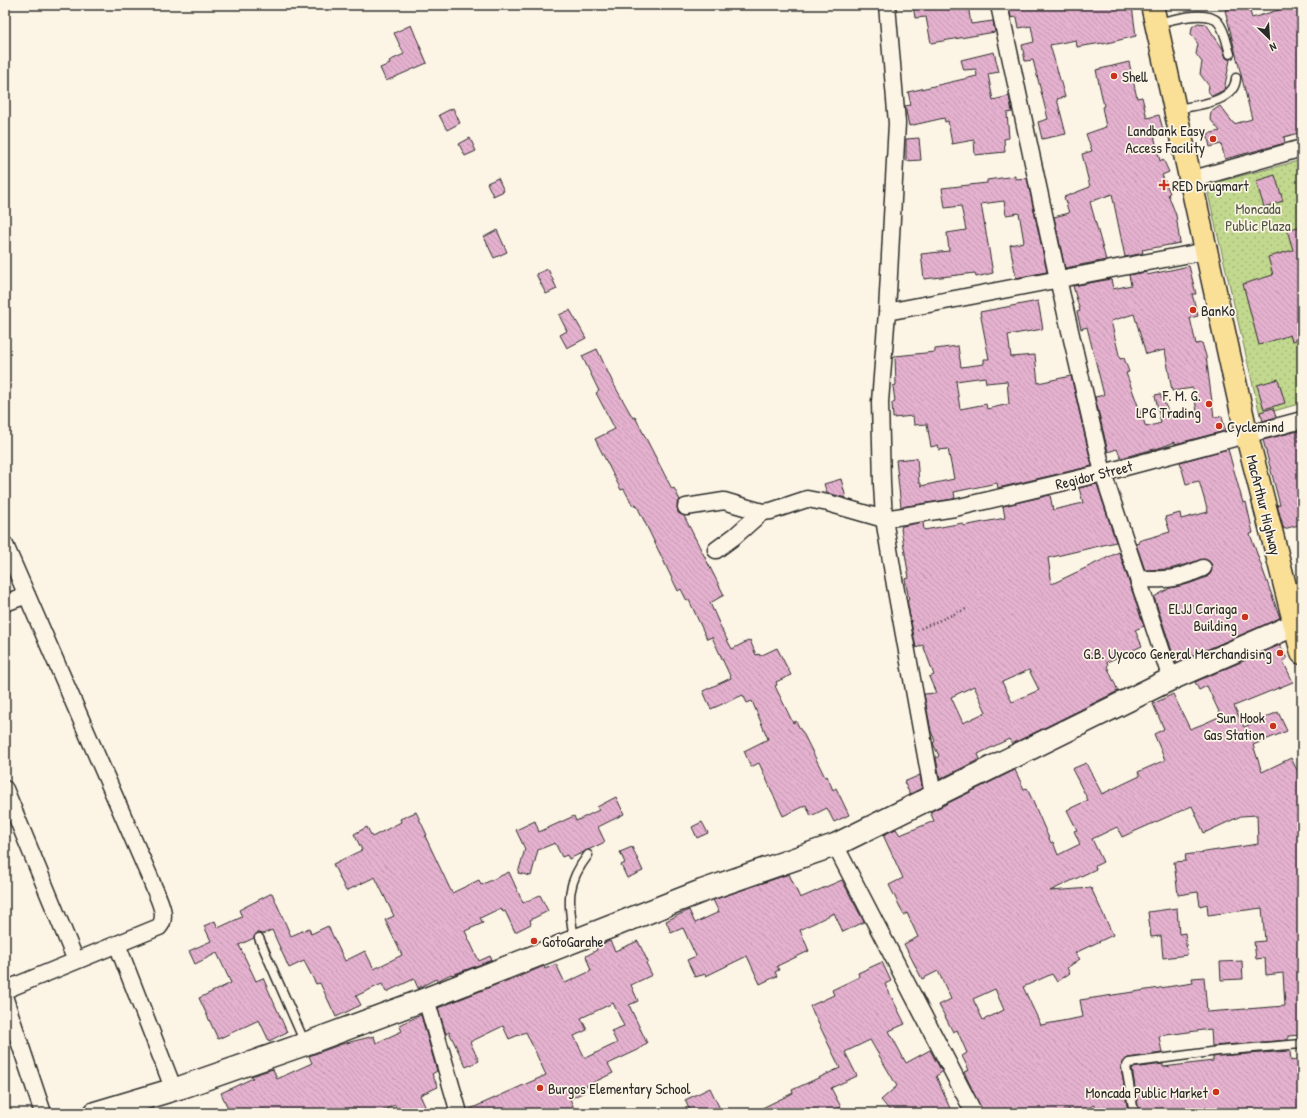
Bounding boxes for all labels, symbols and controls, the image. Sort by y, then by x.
north arrow [1249,18,1289,58]
text: N [1267,39,1279,55]
place label: Shell [1122,66,1148,87]
marker: Shell [1109,71,1119,81]
place label: Landbank Easy Access Facility [1126,120,1205,158]
marker: Landbank Easy Access Facility [1208,134,1218,144]
place label: RED Drugmart [1172,175,1249,196]
marker: RED Drugmart [1159,180,1169,190]
park label: Moncada Public Plaza [1225,198,1291,236]
place label: BanKo [1201,300,1235,321]
marker: BanKo [1188,305,1198,315]
place label: F. M. G. LPG Trading [1136,385,1201,423]
marker: F. M. G. LPG Trading [1204,399,1214,409]
place label: Cyclemind [1227,416,1284,437]
marker: Cyclemind [1214,421,1224,431]
street label: MacArthur Highway [1241,453,1287,557]
street label: Regidor Street [1053,455,1136,495]
place label: ELJJ Cariaga Building [1169,598,1237,636]
marker: ELJJ Cariaga Building [1240,612,1250,622]
place label: G.B. Uycoco General Merchandising [1083,643,1272,664]
marker: G.B. Uycoco General Merchandising [1275,648,1285,658]
place label: Sun Hook Gas Station [1203,707,1265,745]
marker: Sun Hook Gas Station [1268,721,1278,731]
place label: GotoGarahe [542,931,603,952]
marker: GotoGarahe [529,936,539,946]
place label: Burgos Elementary School [548,1078,691,1099]
place label: Moncada Public Market [1085,1082,1209,1103]
marker: Burgos Elementary School [535,1083,545,1093]
marker: Moncada Public Market [1211,1087,1221,1097]

